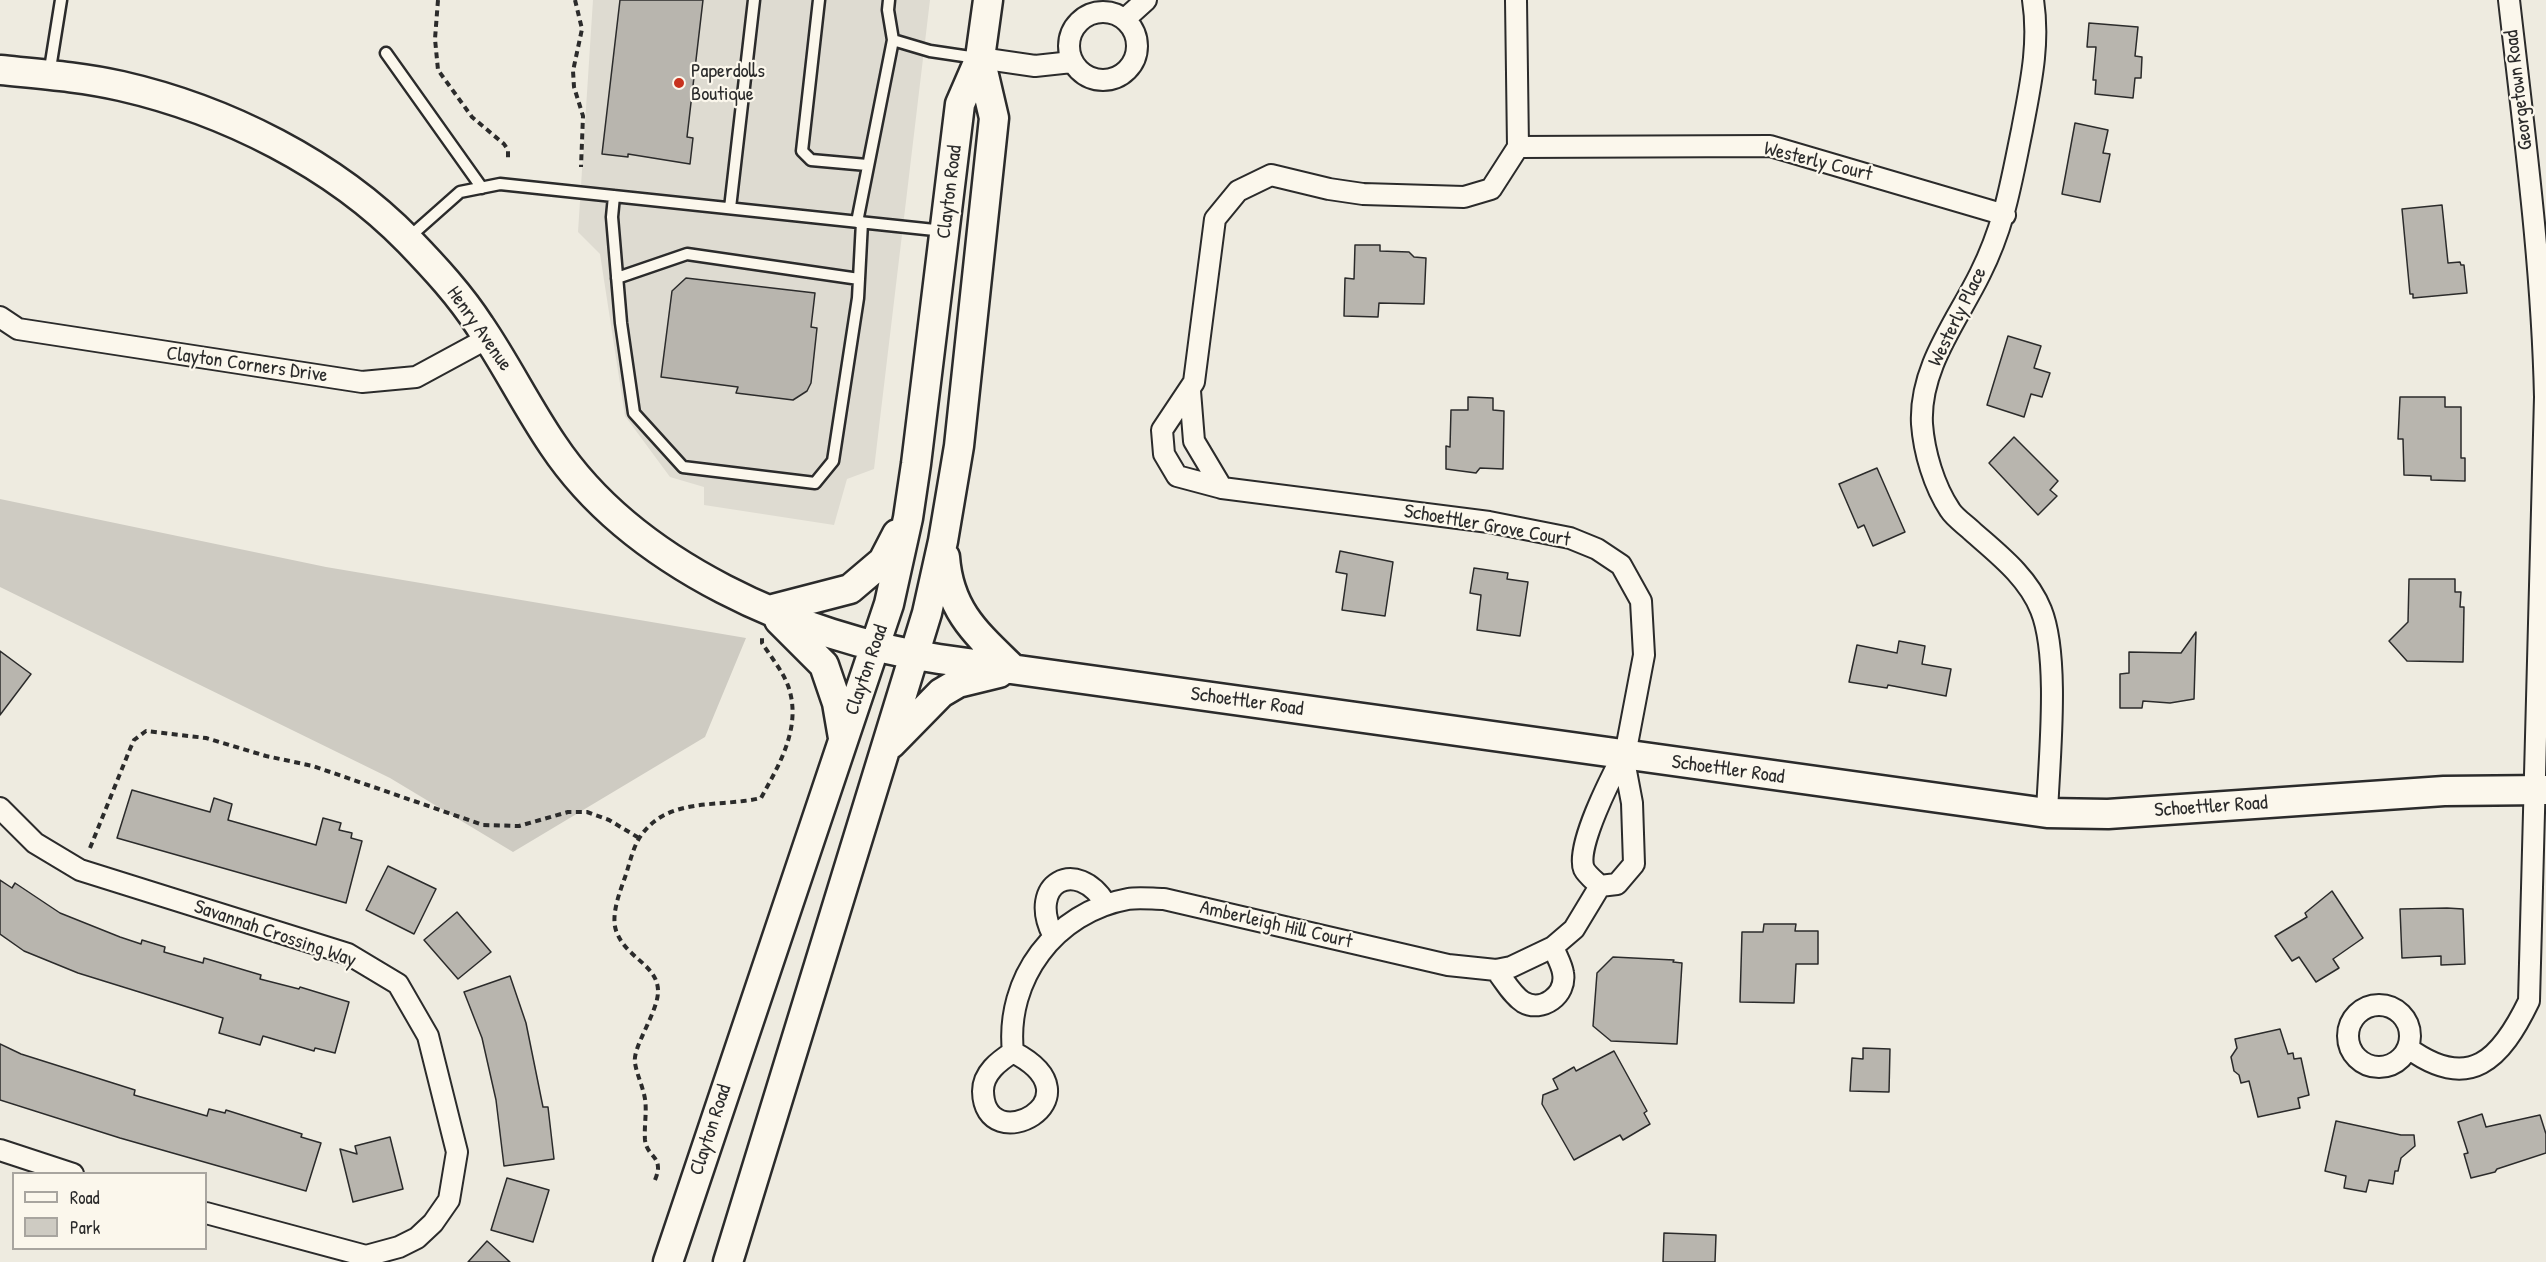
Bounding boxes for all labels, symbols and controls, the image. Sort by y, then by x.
street label: Georgetown Road [2500,29,2538,151]
place label: Paperdolls Boutique [691,60,765,107]
marker: Paperdolls Boutique [672,76,686,90]
street label: Westerly Court [1761,137,1875,187]
street label: Clayton Road [932,144,968,240]
street label: Westerly Place [1924,263,1992,371]
street label: Henry Avenue [441,282,517,376]
street label: Clayton Corners Drive [165,342,329,388]
street label: Schoettler Grove Court [1402,500,1572,552]
street label: Clayton Road [840,622,894,718]
street label: Schoettler Road [1189,682,1305,722]
street label: Schoettler Road [1670,750,1786,790]
street label: Schoettler Road [2154,791,2268,823]
street label: Savannah Crossing Way [191,895,359,973]
street label: Amberleigh Hill Court [1198,896,1354,954]
street label: Clayton Road [685,1082,737,1178]
legend [12,1172,207,1250]
text: Road [70,1185,100,1210]
text: Park [70,1215,100,1240]

